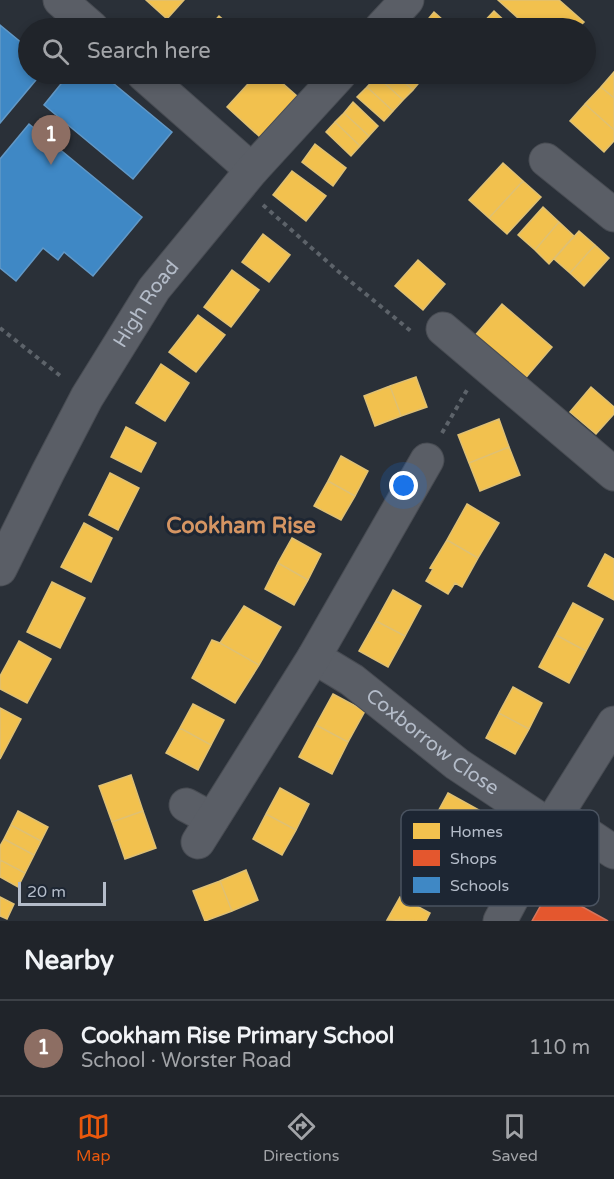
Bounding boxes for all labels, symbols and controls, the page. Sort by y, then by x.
search box [18,18,596,84]
icon: search [39,35,72,68]
text: Search here [87,38,211,64]
pin: 1 [32,116,70,165]
street label: High Road [109,256,184,352]
your location [389,471,418,500]
district label: Cookham Rise [166,513,316,539]
street label: Coxborrow Close [361,684,503,800]
legend [401,810,599,906]
text: Homes [450,822,503,842]
text: Shops [450,849,497,869]
text: Schools [450,876,509,896]
scale bar [18,879,106,906]
text: 20 m [27,882,66,902]
text: Nearby [24,945,114,976]
text: Cookham Rise Primary School [81,1023,394,1049]
text: 1 [37,1036,50,1060]
text: 110 m [529,1036,590,1060]
text: School · Worster Road [81,1049,292,1073]
tab: Map [76,1110,111,1166]
tab: Directions [263,1110,339,1166]
tab: Saved [492,1110,538,1166]

